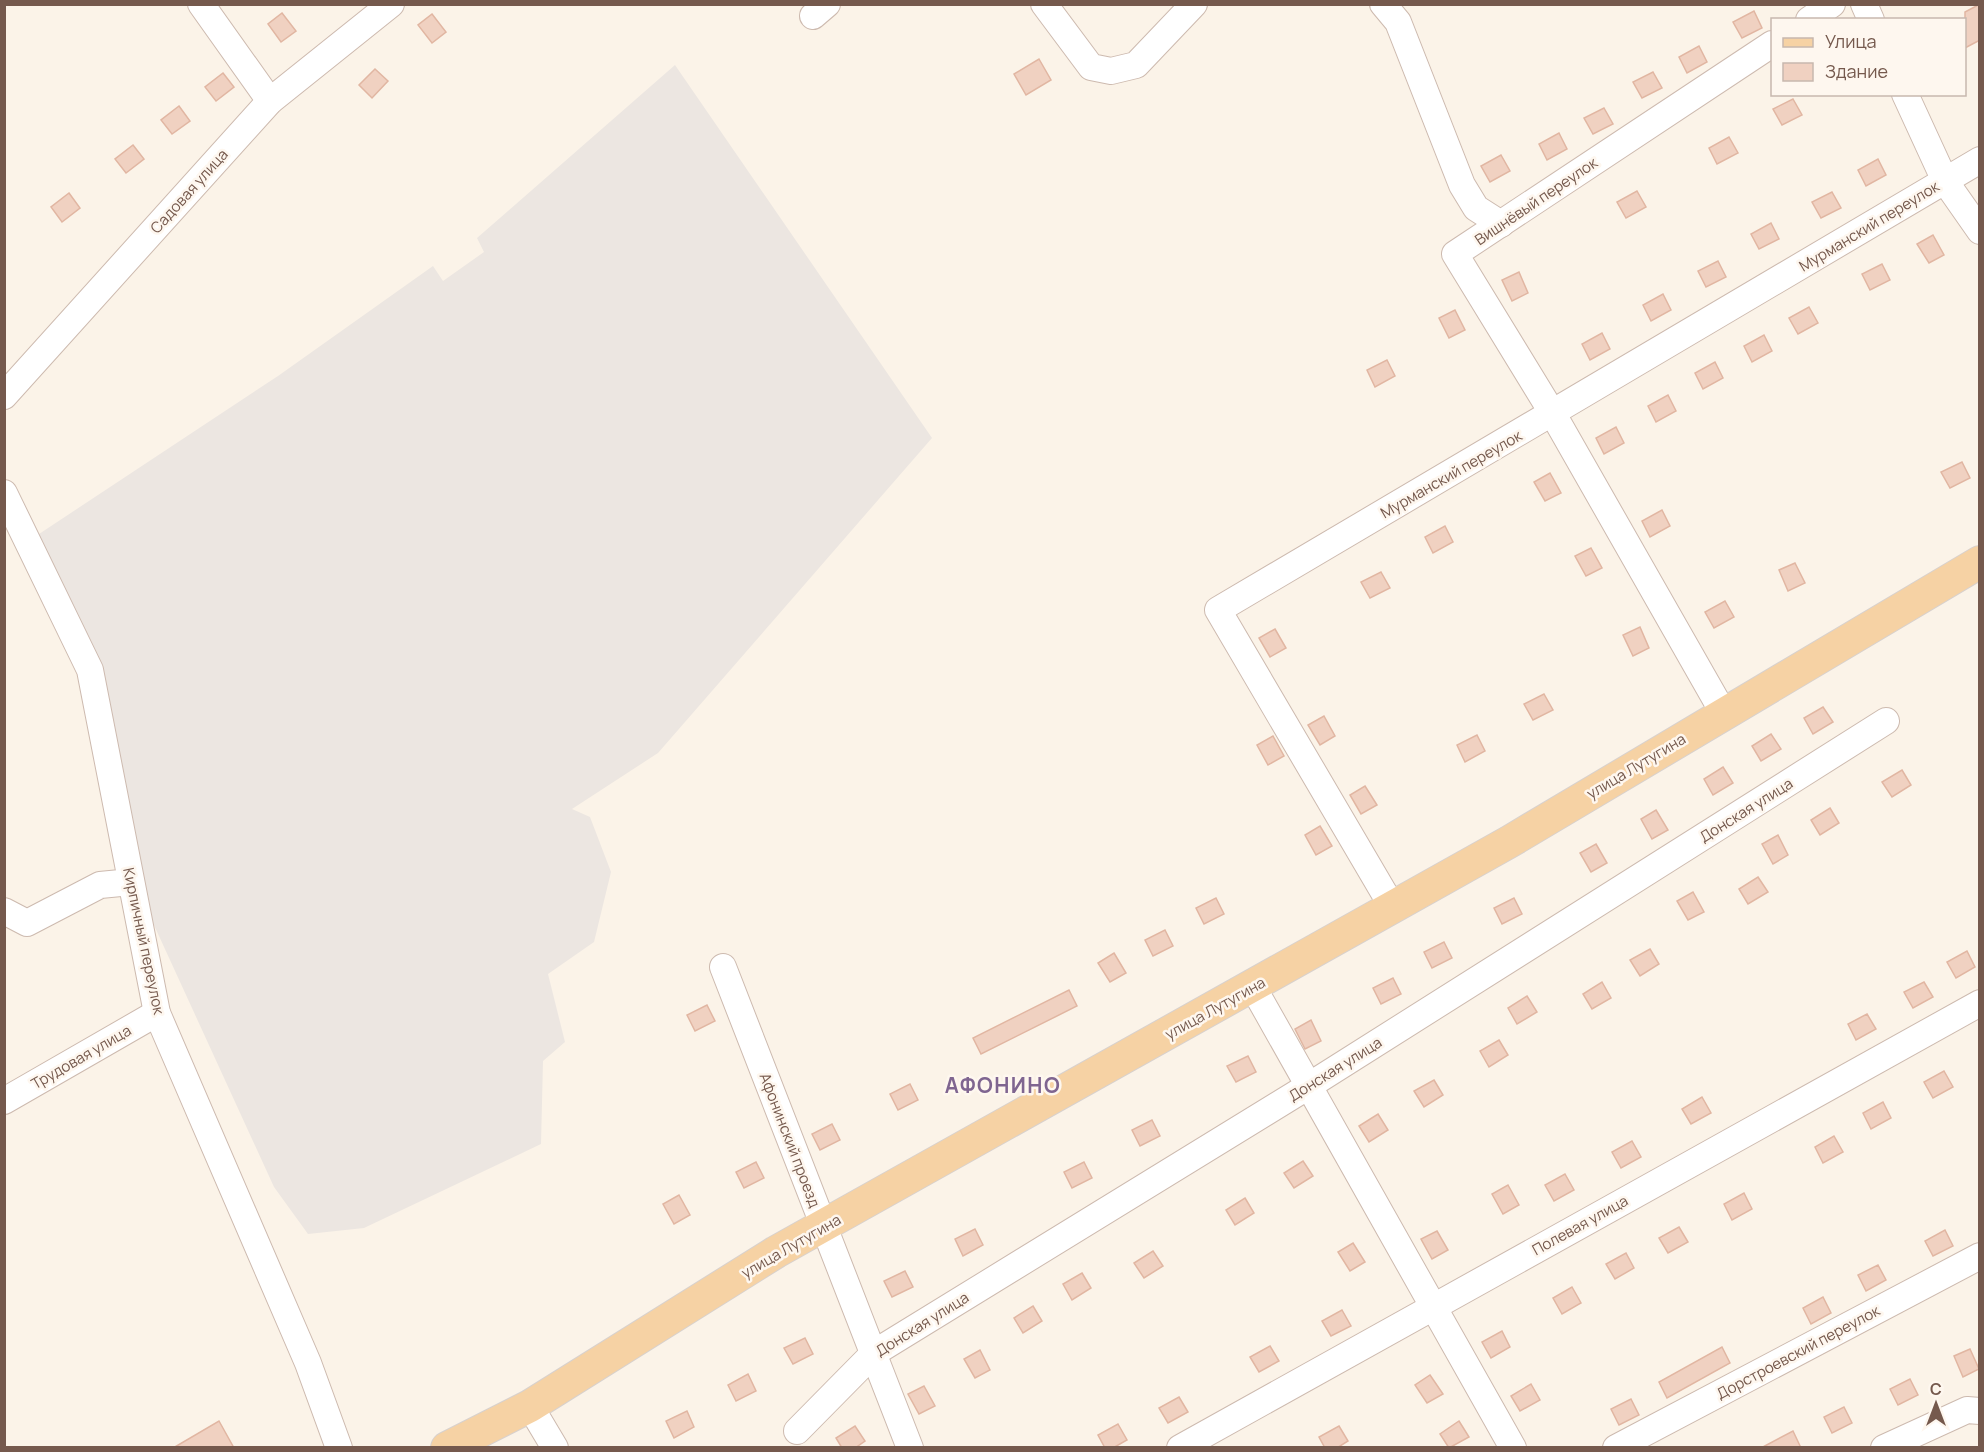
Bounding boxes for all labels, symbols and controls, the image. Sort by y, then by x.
legend [1771,18,1966,96]
text: Улица [1825,29,1877,53]
text: Здание [1825,59,1888,83]
street label: Садовая улица [145,144,233,238]
street label: Вишнёвый переулок [1471,152,1602,250]
street label: Мурманский переулок [1795,175,1944,276]
street label: Мурманский переулок [1376,425,1526,523]
street label: улица Лутугина [1583,728,1689,804]
street label: Донская улица [1695,773,1797,847]
street label: Кирпичный переулок [118,866,170,1017]
street label: улица Лутугина [1161,972,1269,1044]
street label: Трудовая улица [27,1020,135,1094]
street label: Донская улица [1284,1032,1386,1106]
street label: Афонинский проезд [755,1070,825,1210]
district label: АФОНИНО [945,1071,1061,1099]
street label: Полевая улица [1528,1190,1632,1260]
street label: улица Лутугина [737,1209,845,1283]
street label: Донская улица [871,1287,973,1361]
street label: Дорстроевский переулок [1713,1300,1884,1404]
north arrow [1906,1374,1966,1434]
text: С [1930,1378,1942,1400]

